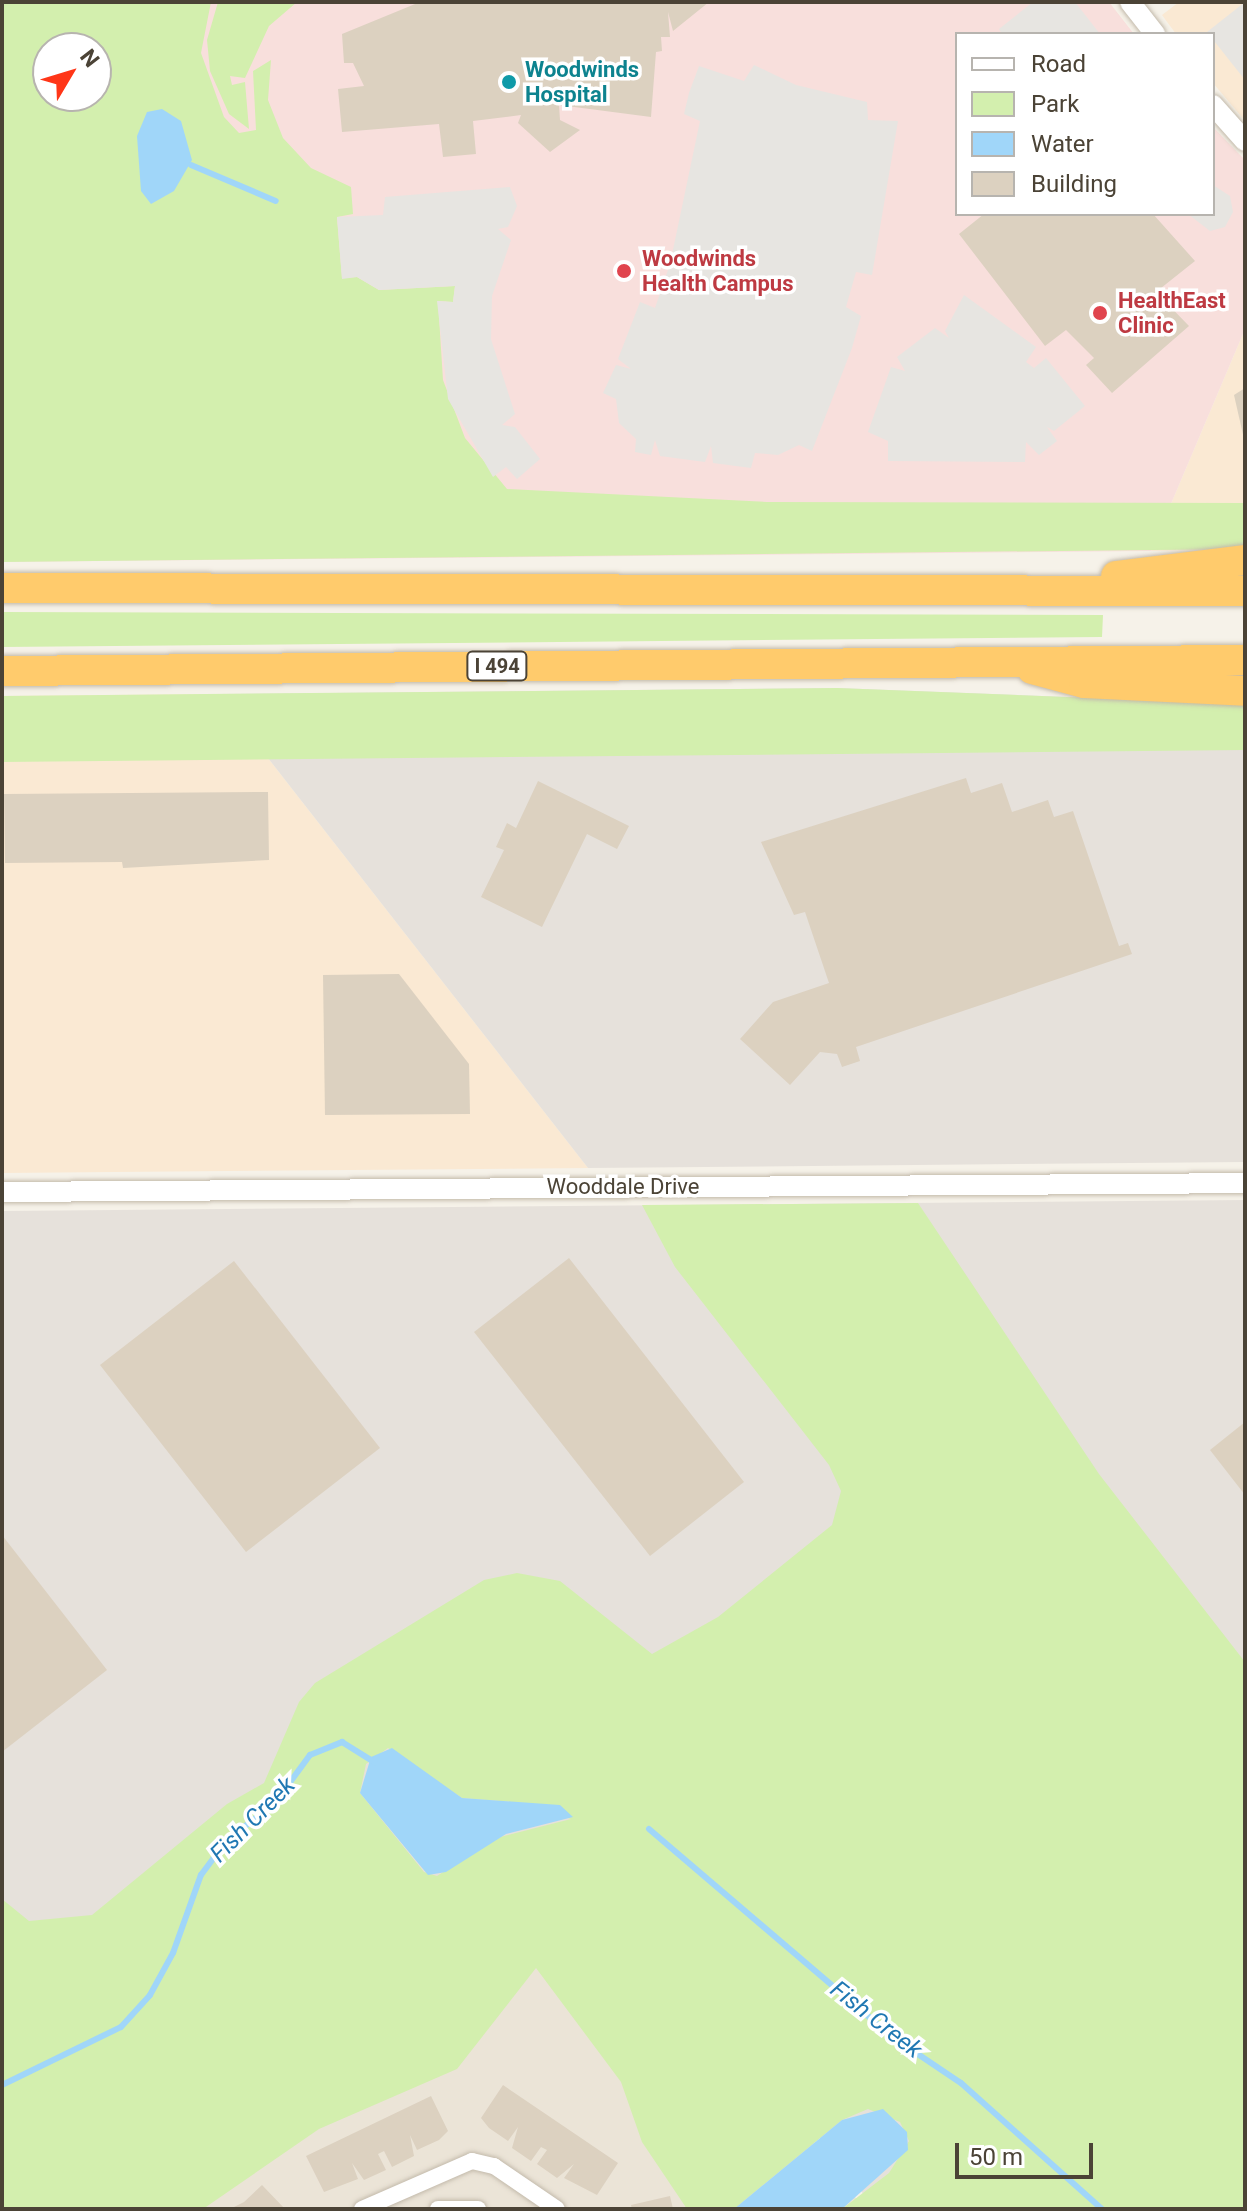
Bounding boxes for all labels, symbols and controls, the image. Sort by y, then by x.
north arrow [32,32,112,112]
legend [955,32,1215,216]
text: N [75,44,104,72]
text: Road [1031,50,1086,78]
place label: Woodwinds Hospital [525,56,639,108]
marker: Woodwinds Hospital [500,73,518,91]
text: Park [1031,90,1079,118]
text: Water [1031,130,1094,158]
text: Building [1031,170,1117,198]
place label: Woodwinds Health Campus [642,245,793,296]
marker: Woodwinds Health Campus [613,260,635,282]
place label: HealthEast Clinic [1118,287,1226,338]
marker: HealthEast Clinic [1089,302,1111,324]
road number: I 494 [465,650,529,682]
street label: Wooddale Drive [547,1174,699,1200]
water label: Fish Creek [204,1771,302,1869]
water label: Fish Creek [824,1975,928,2065]
scale bar [959,2127,1097,2177]
text: 50 m [969,2143,1023,2171]

